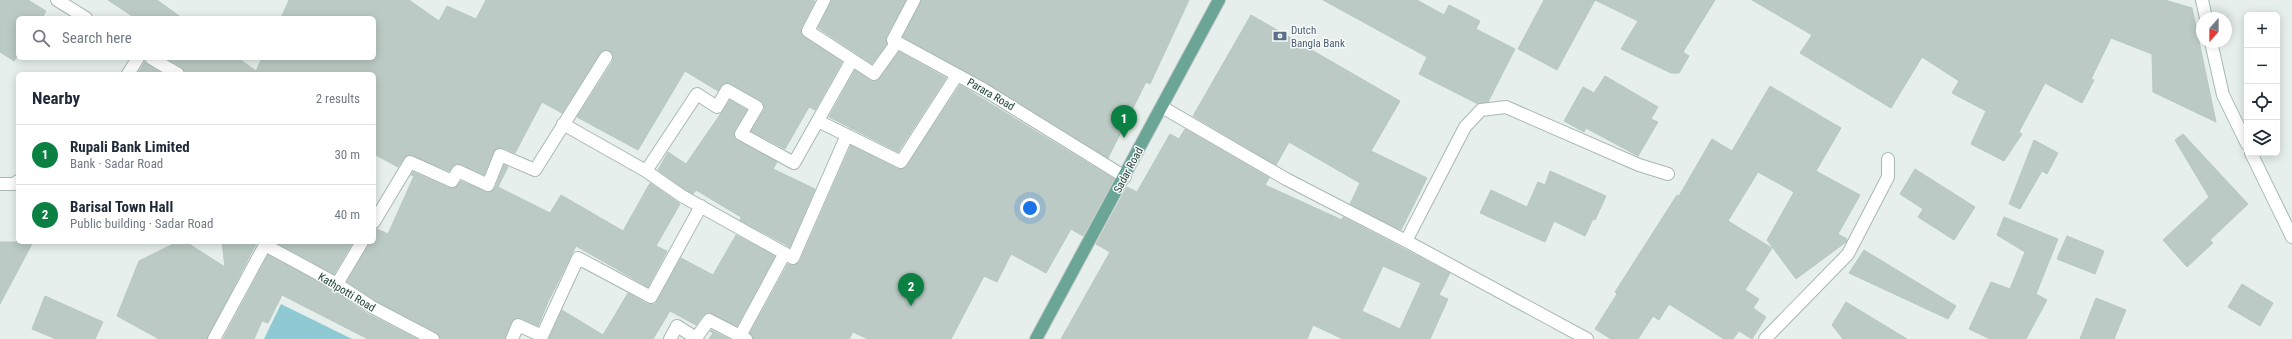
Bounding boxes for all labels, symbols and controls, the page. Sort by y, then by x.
north arrow [2196,12,2232,48]
map controls [2244,12,2280,156]
button: + [2244,12,2280,48]
search box [16,16,376,60]
place label: Dutch Bangla Bank [1291,24,1345,50]
icon: search [30,27,52,49]
bank icon: Dutch Bangla Bank [1272,28,1288,44]
text: Search here [62,29,132,47]
button: − [2244,48,2280,84]
street label: Parara Road [965,76,1017,113]
button: locate [2244,84,2280,120]
text: Nearby [32,88,80,108]
text: 2 results [316,91,360,106]
pin: 1 [1111,105,1137,138]
button: layers [2244,120,2280,156]
text: Rupali Bank Limited [70,138,190,156]
street label: Sadar Road [1111,145,1146,195]
text: 1 [42,147,48,162]
text: 30 m [334,147,360,162]
text: Bank · Sadar Road [70,156,163,171]
text: Barisal Town Hall [70,198,173,216]
your location [1020,198,1040,218]
text: 2 [42,207,48,222]
text: 40 m [334,207,360,222]
text: Public building · Sadar Road [70,216,213,231]
street label: Kathpotti Road [316,270,378,315]
pin: 2 [898,273,924,306]

